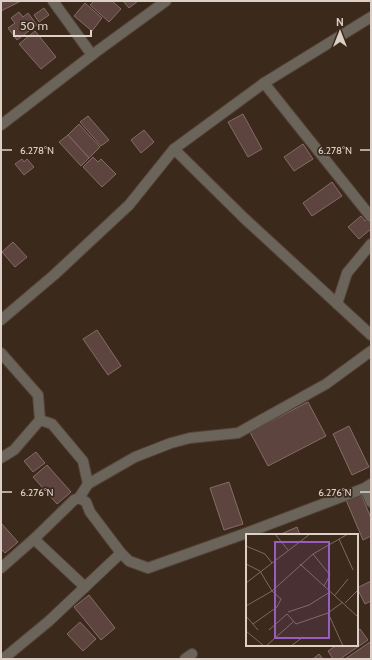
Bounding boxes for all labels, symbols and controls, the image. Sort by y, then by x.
scale bar [14,12,91,38]
north arrow [320,12,360,52]
text: N [336,15,344,29]
text: 50 m [20,18,48,33]
text: 6.278°N [20,144,54,157]
text: 6.278°N [318,144,352,157]
text: 6.276°N [20,486,54,499]
text: 6.276°N [318,486,352,499]
inset map [246,534,358,646]

